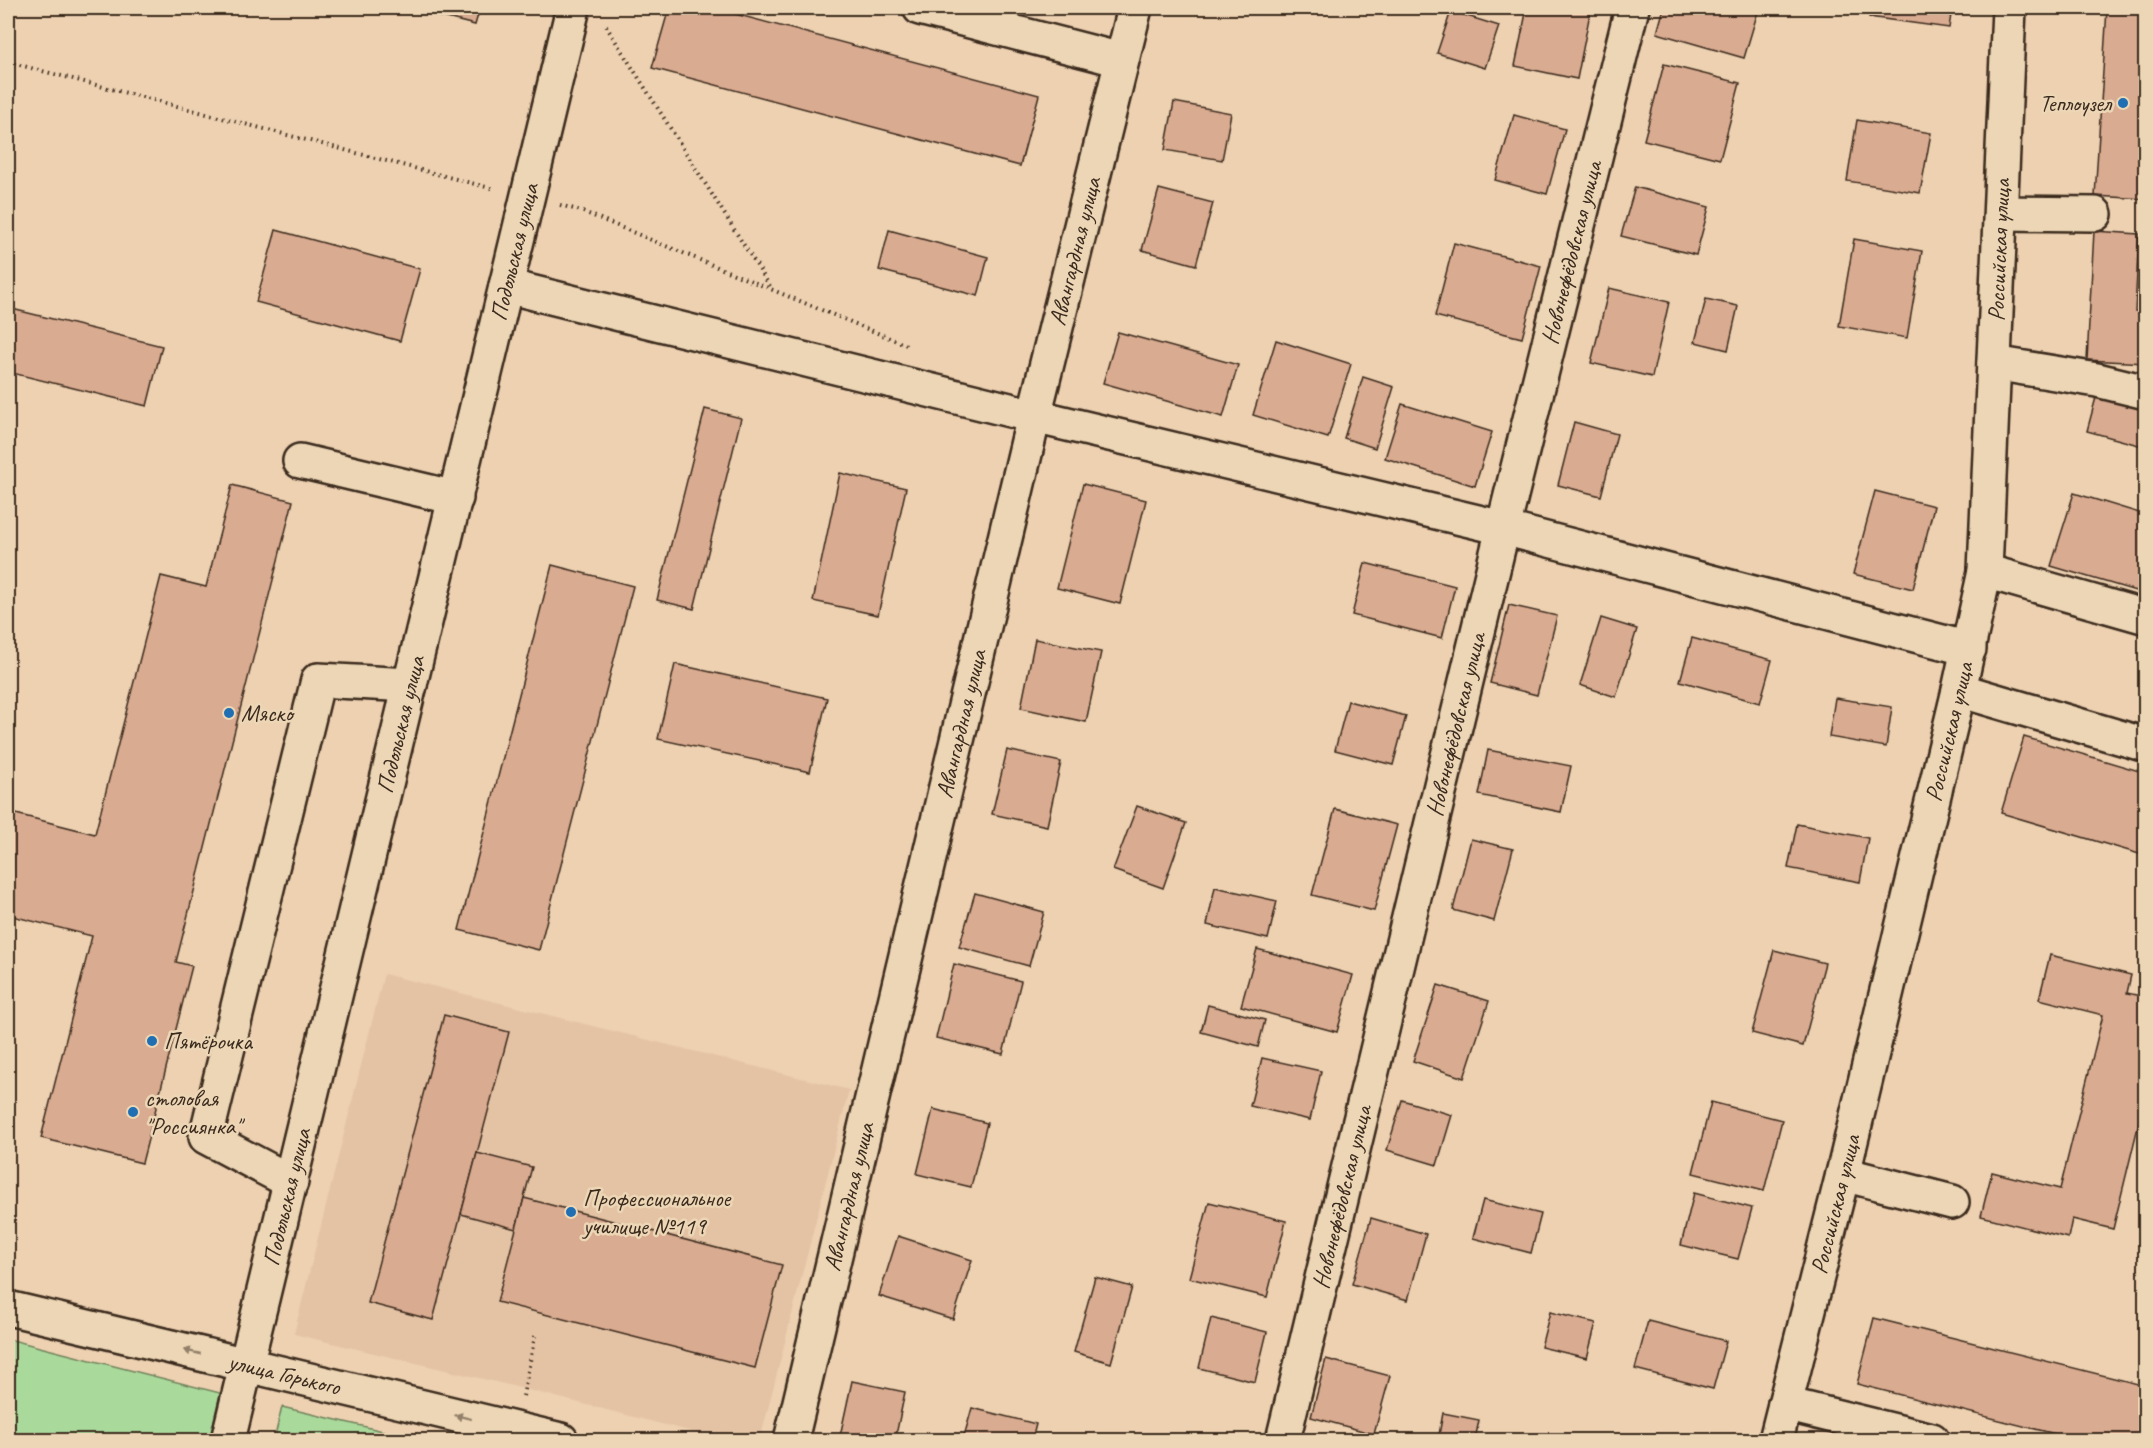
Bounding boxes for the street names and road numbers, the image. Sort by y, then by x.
street label: Новонефёдовская улица [1534,156,1609,347]
street label: Авангардная улица [1042,173,1108,328]
street label: Российская улица [1981,177,2017,322]
street label: Подольская улица [483,179,546,324]
street label: Новонефёдовская улица [1419,628,1493,819]
street label: Авангардная улица [929,645,993,801]
street label: Подольская улица [369,651,432,796]
street label: Российская улица [1918,658,1980,804]
street label: Новонефёдовская улица [1305,1100,1379,1292]
street label: Авангардная улица [817,1118,881,1274]
street label: Подольская улица [256,1124,318,1269]
street label: Российская улица [1803,1130,1867,1277]
street label: улица Горького [223,1346,345,1402]

